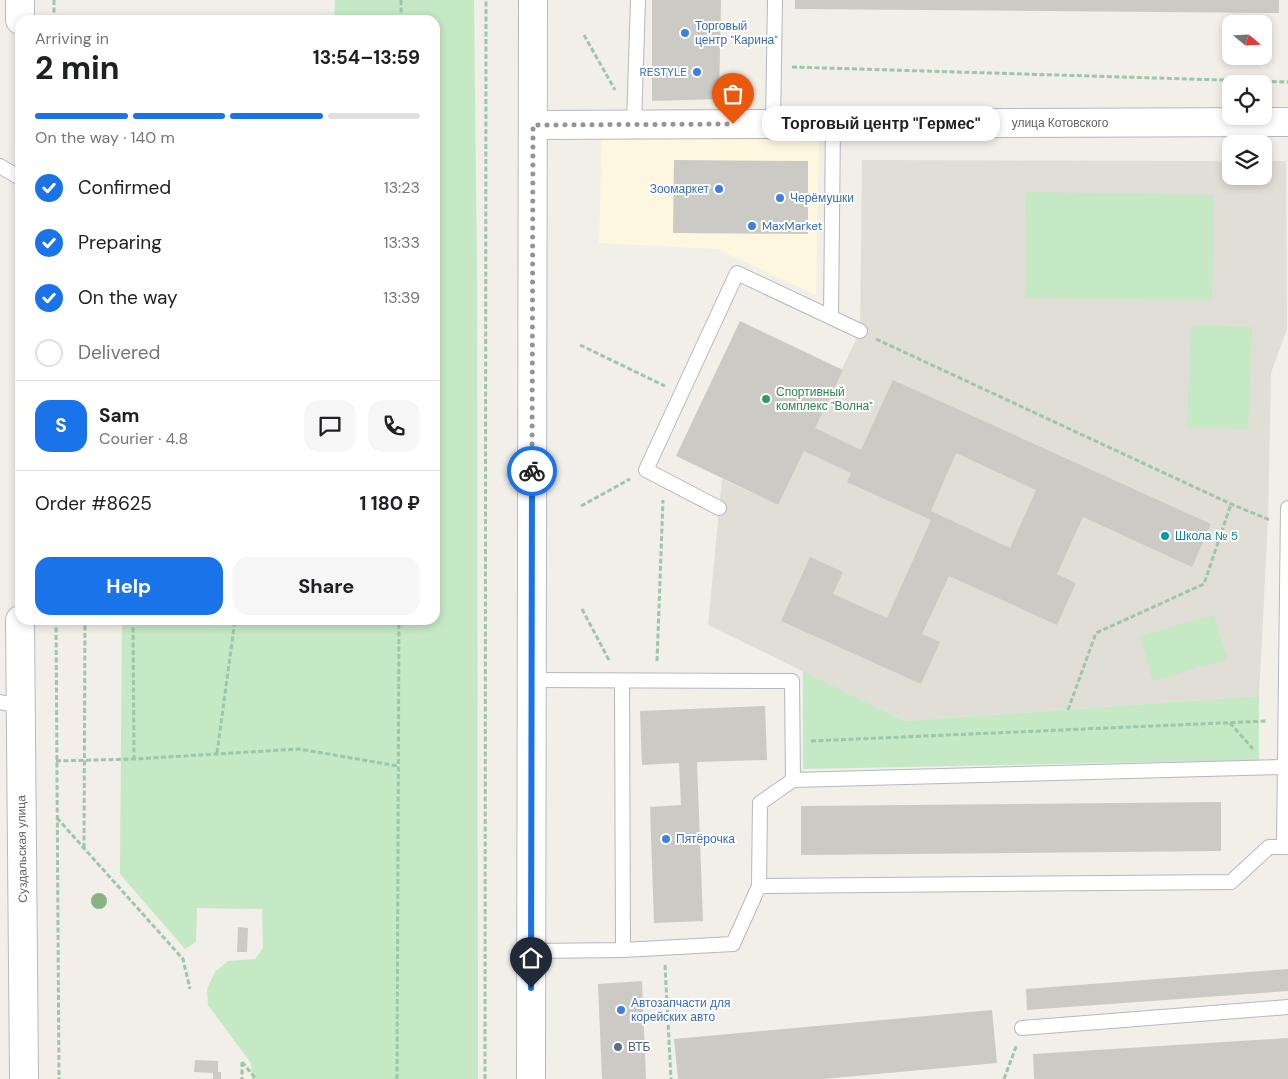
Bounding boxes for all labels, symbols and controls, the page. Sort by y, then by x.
north arrow [1222,15,1272,65]
map controls [1222,15,1272,185]
place label: Торговый центр "Карина" [695,18,778,48]
marker: Торговый центр "Карина" [679,27,691,39]
text: Arriving in [35,28,109,49]
text: 13:54–13:59 [313,45,420,70]
text: 2 min [35,47,120,89]
place label: RESTYLE [640,64,687,80]
marker: RESTYLE [691,66,703,78]
pin [712,73,754,124]
button: locate [1222,75,1272,125]
icon: bag [719,80,747,108]
callout: Торговый центр "Гермес" [763,106,1000,142]
text: Торговый центр "Гермес" [781,113,981,134]
street label: улица Котовского [1012,115,1109,131]
text: On the way · 140 m [35,127,175,148]
button: layers [1222,135,1272,185]
icon: check [35,174,63,202]
text: Confirmed [78,175,171,200]
text: 13:23 [384,177,420,198]
place label: Зоомаркет [650,181,709,197]
marker: Зоомаркет [713,183,725,195]
place label: Черёмушки [790,190,854,206]
marker: Черёмушки [774,192,786,204]
place label: MaxMarket [762,218,823,234]
marker: MaxMarket [746,220,758,232]
icon: check [35,229,63,257]
text: Preparing [78,230,162,255]
text: 13:33 [383,232,420,253]
icon: check [35,284,63,312]
text: On the way [78,285,178,310]
text: 13:39 [383,287,420,308]
text: Delivered [78,340,160,365]
place label: Спортивный комплекс "Волна" [776,384,873,414]
marker: Спортивный комплекс "Волна" [760,393,772,405]
button: chat [304,400,356,452]
button: phone [368,400,420,452]
text: Sam [99,403,140,428]
text: S [55,413,67,438]
text: Courier · 4.8 [99,428,188,449]
courier [507,446,557,496]
icon: bike [518,457,546,485]
text: Order #8625 [35,491,152,516]
text: 1 180 ₽ [359,491,420,516]
place label: Школа № 5 [1175,528,1238,544]
marker: Школа № 5 [1159,530,1171,542]
button: Help [35,557,223,615]
button: Share [233,557,420,615]
street label: Суздальская улица [13,795,31,903]
place label: Пятёрочка [676,831,735,847]
marker: Пятёрочка [660,833,672,845]
pin [510,937,552,988]
icon: home [517,944,545,972]
place label: Автозапчасти для корейских авто [631,995,731,1025]
marker: Автозапчасти для корейских авто [615,1004,627,1016]
place label: ВТБ [628,1039,651,1055]
marker: ВТБ [612,1041,624,1053]

